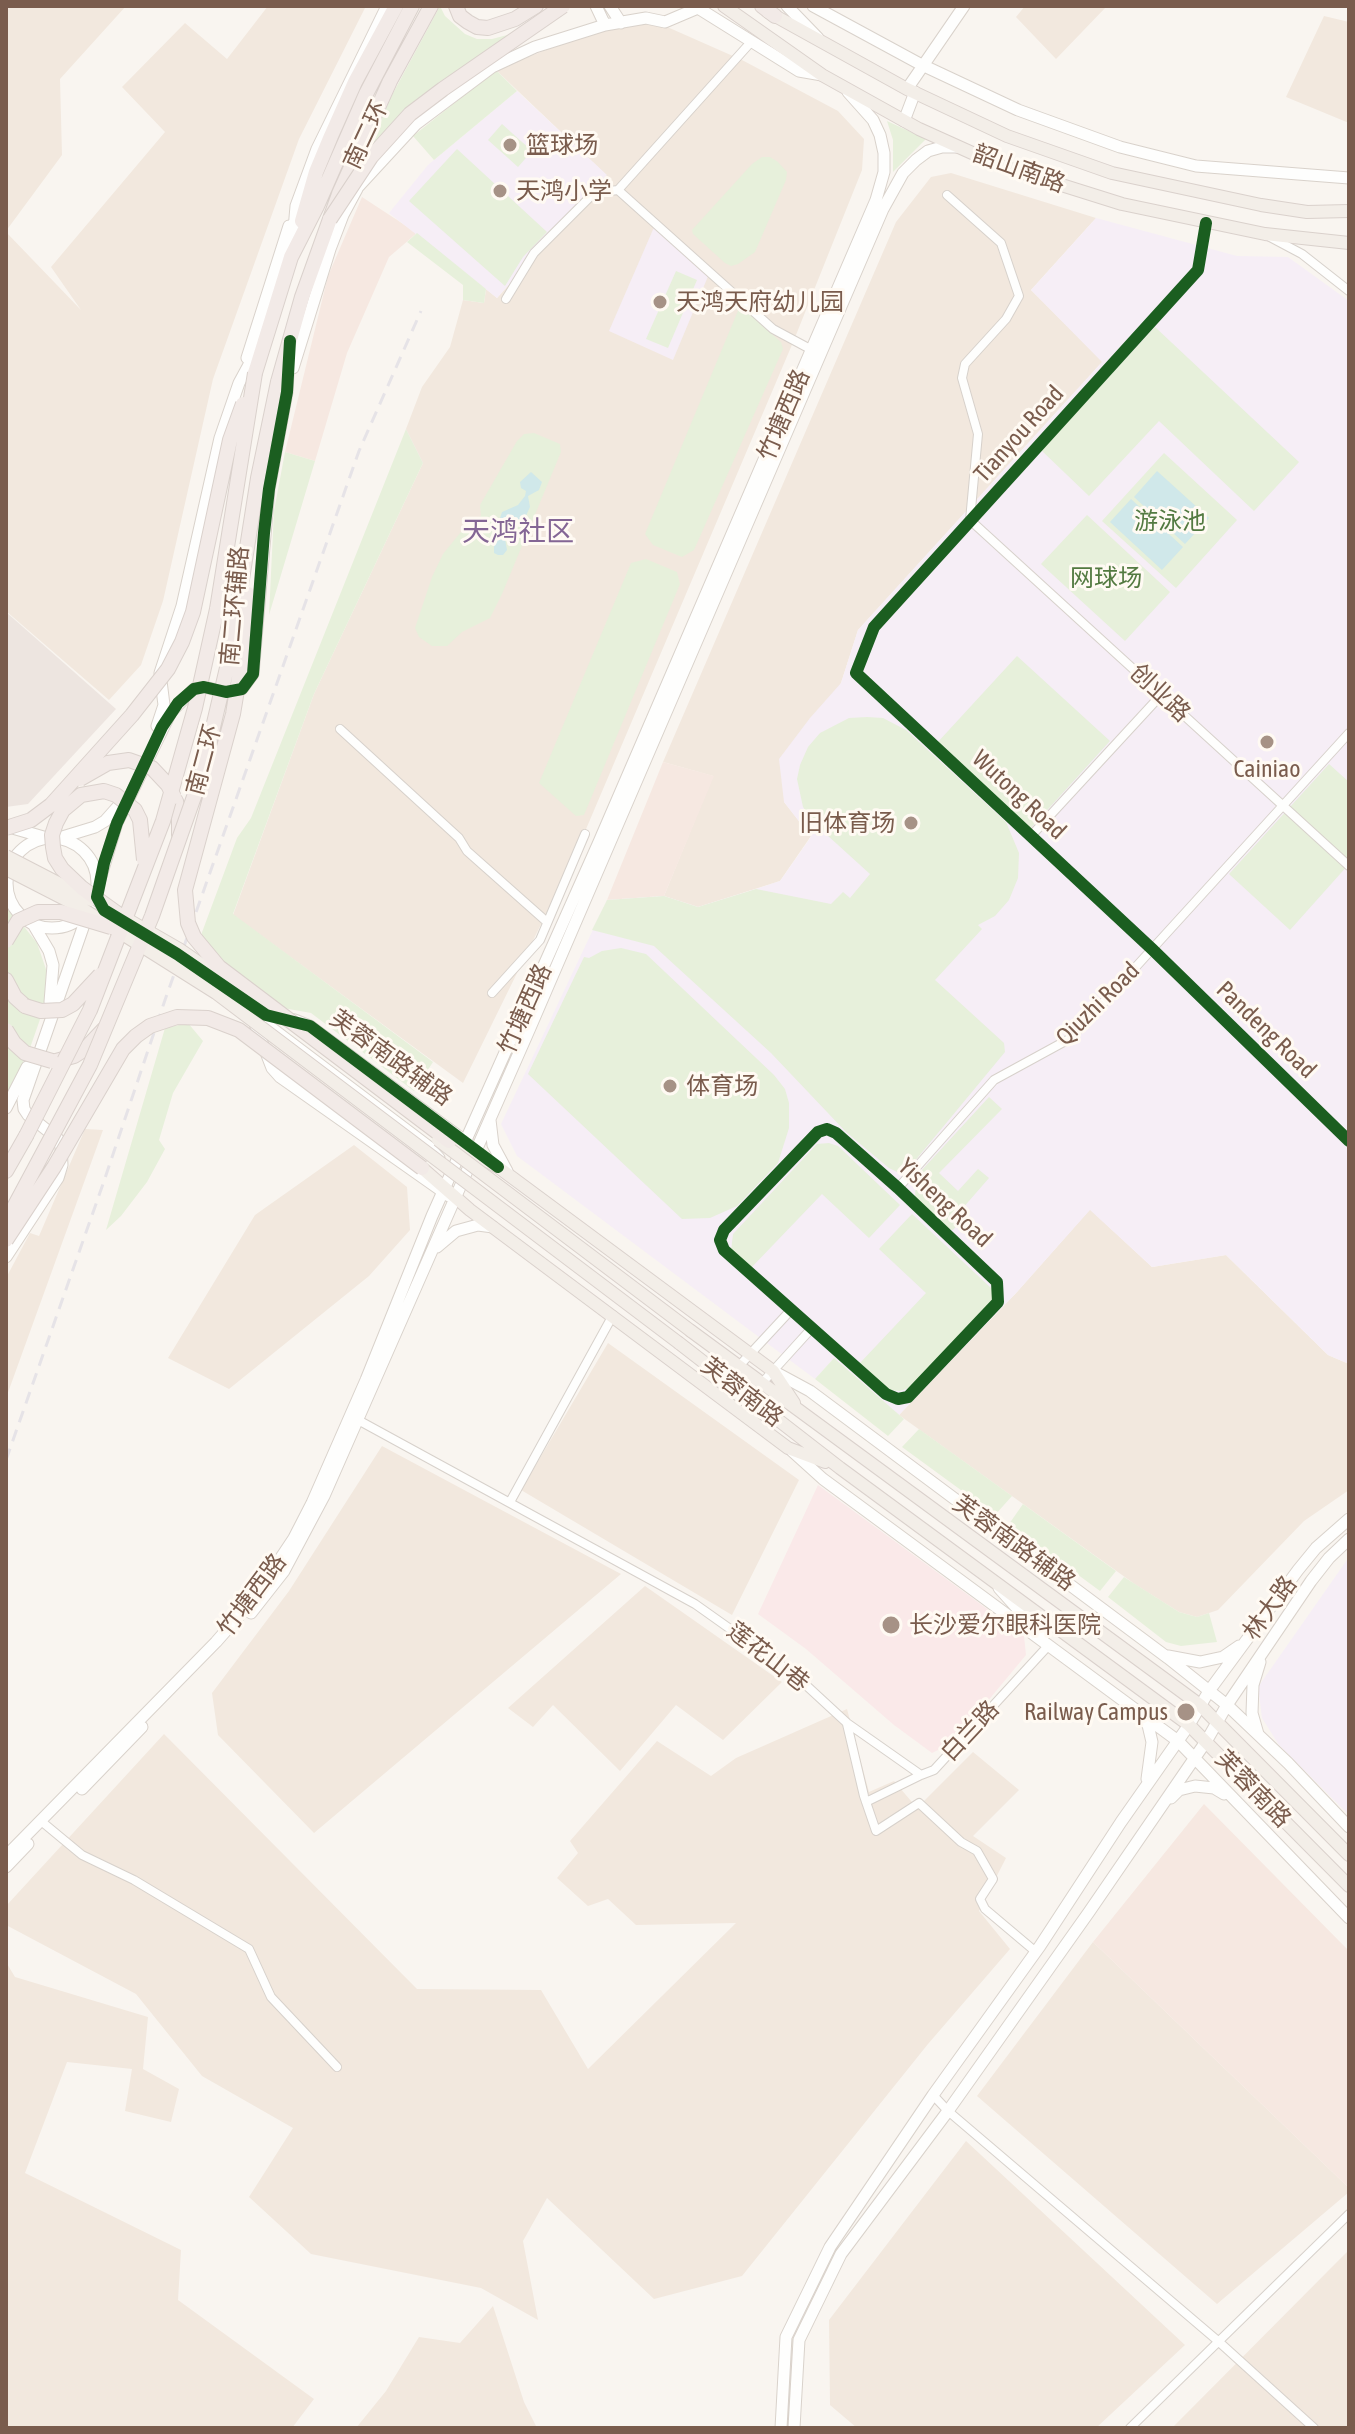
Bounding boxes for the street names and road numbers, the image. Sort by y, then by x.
street label: 南二环 [338,96,394,174]
street label: 韶山南路 [969,139,1069,199]
street label: 竹塘西路 [752,365,816,465]
street label: Tianyou Road [968,380,1070,488]
street label: 南二环辅路 [215,545,255,667]
street label: 创业路 [1124,658,1196,728]
street label: 南二环 [181,721,227,799]
street label: Wutong Road [966,744,1072,846]
street label: Qiuzhi Road [1050,956,1146,1052]
street label: 竹塘西路 [492,959,558,1059]
street label: Pandeng Road [1210,975,1322,1085]
street label: 芙蓉南路辅路 [324,1004,458,1112]
street label: Yisheng Road [892,1152,998,1254]
street label: 芙蓉南路 [695,1351,789,1433]
street label: 芙蓉南路辅路 [947,1489,1081,1597]
street label: 竹塘西路 [212,1548,292,1642]
street label: 林大路 [1237,1570,1303,1646]
street label: 莲花山巷 [721,1616,815,1698]
street label: 白兰路 [935,1695,1005,1767]
street label: 芙蓉南路 [1209,1744,1297,1834]

